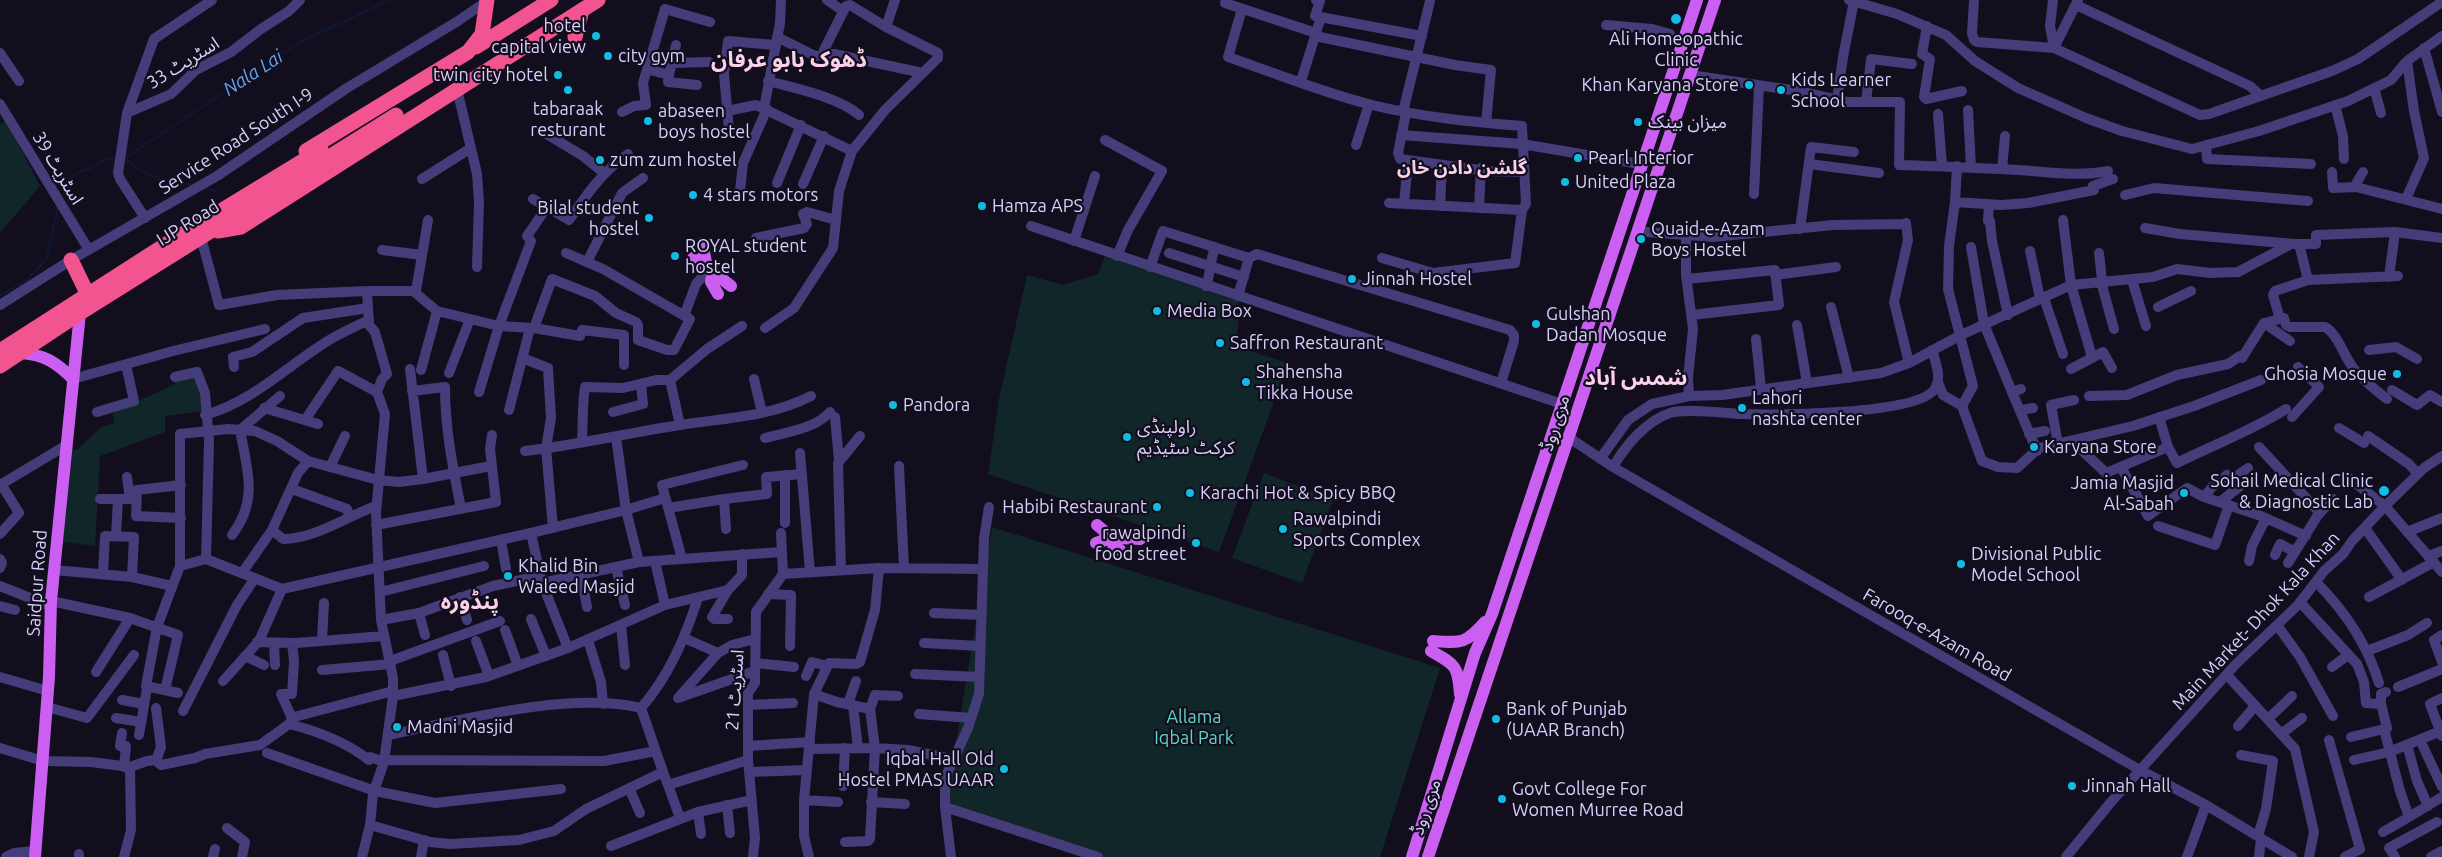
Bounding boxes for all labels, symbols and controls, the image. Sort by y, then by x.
marker: Ali Homeopathic Clinic [1669,12,1683,26]
place label: hotel capital view [491,15,586,58]
place label: Ali Homeopathic Clinic [1609,28,1743,70]
marker: hotel capital view [590,30,602,42]
street label: اسٹریٹ 33 [143,32,223,94]
water label: Nala Lai [219,45,287,101]
place label: city gym [618,45,685,67]
district label: ڈھوک بابو عرفان [711,47,867,73]
marker: city gym [602,50,614,62]
place label: twin city hotel [433,64,548,86]
marker: twin city hotel [552,69,564,81]
place label: Kids Learner School [1791,69,1891,112]
place label: Khan Karyana Store [1581,74,1739,96]
marker: Khan Karyana Store [1743,79,1755,91]
street label: Service Road South I-9 [155,83,317,199]
marker: tabaraak resturant [562,84,574,96]
marker: Kids Learner School [1775,84,1787,96]
place label: tabaraak resturant [530,98,606,140]
place label: abaseen boys hostel [658,100,750,142]
place label: میزان بینک [1648,111,1727,133]
marker: abaseen boys hostel [642,115,654,127]
marker: میزان بینک [1632,116,1644,128]
street label: اسٹریٹ 39 [28,128,88,208]
place label: Pearl Interior [1588,147,1694,169]
place label: zum zum hostel [610,149,737,171]
marker: Pearl Interior [1572,152,1584,164]
marker: zum zum hostel [594,154,606,166]
district label: گلشن دادن خان [1397,157,1527,179]
place label: United Plaza [1575,171,1676,193]
marker: United Plaza [1559,176,1571,188]
place label: 4 stars motors [703,184,818,206]
marker: 4 stars motors [687,189,699,201]
street label: IJP Road [153,195,223,251]
place label: Hamza APS [992,195,1083,217]
place label: Bilal student hostel [537,197,639,240]
marker: Hamza APS [976,200,988,212]
marker: Bilal student hostel [643,212,655,224]
place label: Quaid-e-Azam Boys Hostel [1651,218,1765,260]
marker: Quaid-e-Azam Boys Hostel [1635,233,1647,245]
place label: ROYAL student hostel [685,235,807,278]
marker: ROYAL student hostel [669,250,681,262]
place label: Jinnah Hostel [1362,268,1472,290]
marker: Jinnah Hostel [1346,273,1358,285]
place label: Media Box [1167,300,1252,322]
place label: Gulshan Dadan Mosque [1546,303,1667,346]
marker: Media Box [1151,305,1163,317]
marker: Gulshan Dadan Mosque [1530,318,1542,330]
place label: Saffron Restaurant [1230,332,1383,354]
marker: Saffron Restaurant [1214,337,1226,349]
place label: Shahensha Tikka House [1256,361,1353,404]
place label: Ghosia Mosque [2264,363,2387,385]
district label: شمس آباد [1585,365,1687,391]
marker: Ghosia Mosque [2391,368,2403,380]
marker: Shahensha Tikka House [1240,376,1252,388]
place label: Lahori nashta center [1752,387,1862,429]
street label: مری روڈ [1536,392,1574,454]
place label: Pandora [903,394,970,416]
marker: Pandora [887,399,899,411]
marker: Lahori nashta center [1736,402,1748,414]
place label: راولپنڈی کرکٹ سٹیڈیم [1137,416,1235,458]
marker: راولپنڈی کرکٹ سٹیڈیم [1121,431,1133,443]
place label: Karyana Store [2044,436,2157,458]
marker: Karyana Store [2028,441,2040,453]
place label: Sohail Medical Clinic & Diagnostic Lab [2210,470,2373,512]
place label: Jamia Masjid Al-Sabah [2071,472,2174,514]
place label: Karachi Hot & Spicy BBQ [1200,482,1396,504]
marker: Sohail Medical Clinic & Diagnostic Lab [2377,484,2391,498]
marker: Karachi Hot & Spicy BBQ [1184,487,1196,499]
marker: Jamia Masjid Al-Sabah [2178,487,2190,499]
place label: Habibi Restaurant [1002,496,1147,518]
marker: Habibi Restaurant [1151,501,1163,513]
place label: Rawalpindi Sports Complex [1293,508,1421,550]
place label: rawalpindi food street [1095,522,1186,564]
marker: Rawalpindi Sports Complex [1277,523,1289,535]
street label: Main Market- Dhok Kala Khan [2168,527,2344,715]
street label: Saidpur Road [22,529,52,637]
marker: rawalpindi food street [1190,537,1202,549]
place label: Divisional Public Model School [1971,543,2101,586]
place label: Khalid Bin Waleed Masjid [518,555,635,598]
marker: Divisional Public Model School [1955,558,1967,570]
marker: Khalid Bin Waleed Masjid [502,570,514,582]
street label: Farooq-e-Azam Road [1859,584,2015,686]
district label: پنڈورہ [441,589,499,615]
street label: اسٹریٹ 21 [721,649,749,731]
place label: Bank of Punjab (UAAR Branch) [1506,698,1627,741]
park label: Allama Iqbal Park [1154,706,1234,749]
marker: Bank of Punjab (UAAR Branch) [1490,713,1502,725]
place label: Madni Masjid [407,716,513,738]
marker: Madni Masjid [391,721,403,733]
place label: Iqbal Hall Old Hostel PMAS UAAR [838,748,994,791]
marker: Iqbal Hall Old Hostel PMAS UAAR [998,763,1010,775]
place label: Jinnah Hall [2082,775,2171,797]
street label: مری روڈ [1406,776,1446,838]
place label: Govt College For Women Murree Road [1512,778,1684,821]
marker: Jinnah Hall [2066,780,2078,792]
marker: Govt College For Women Murree Road [1496,793,1508,805]

